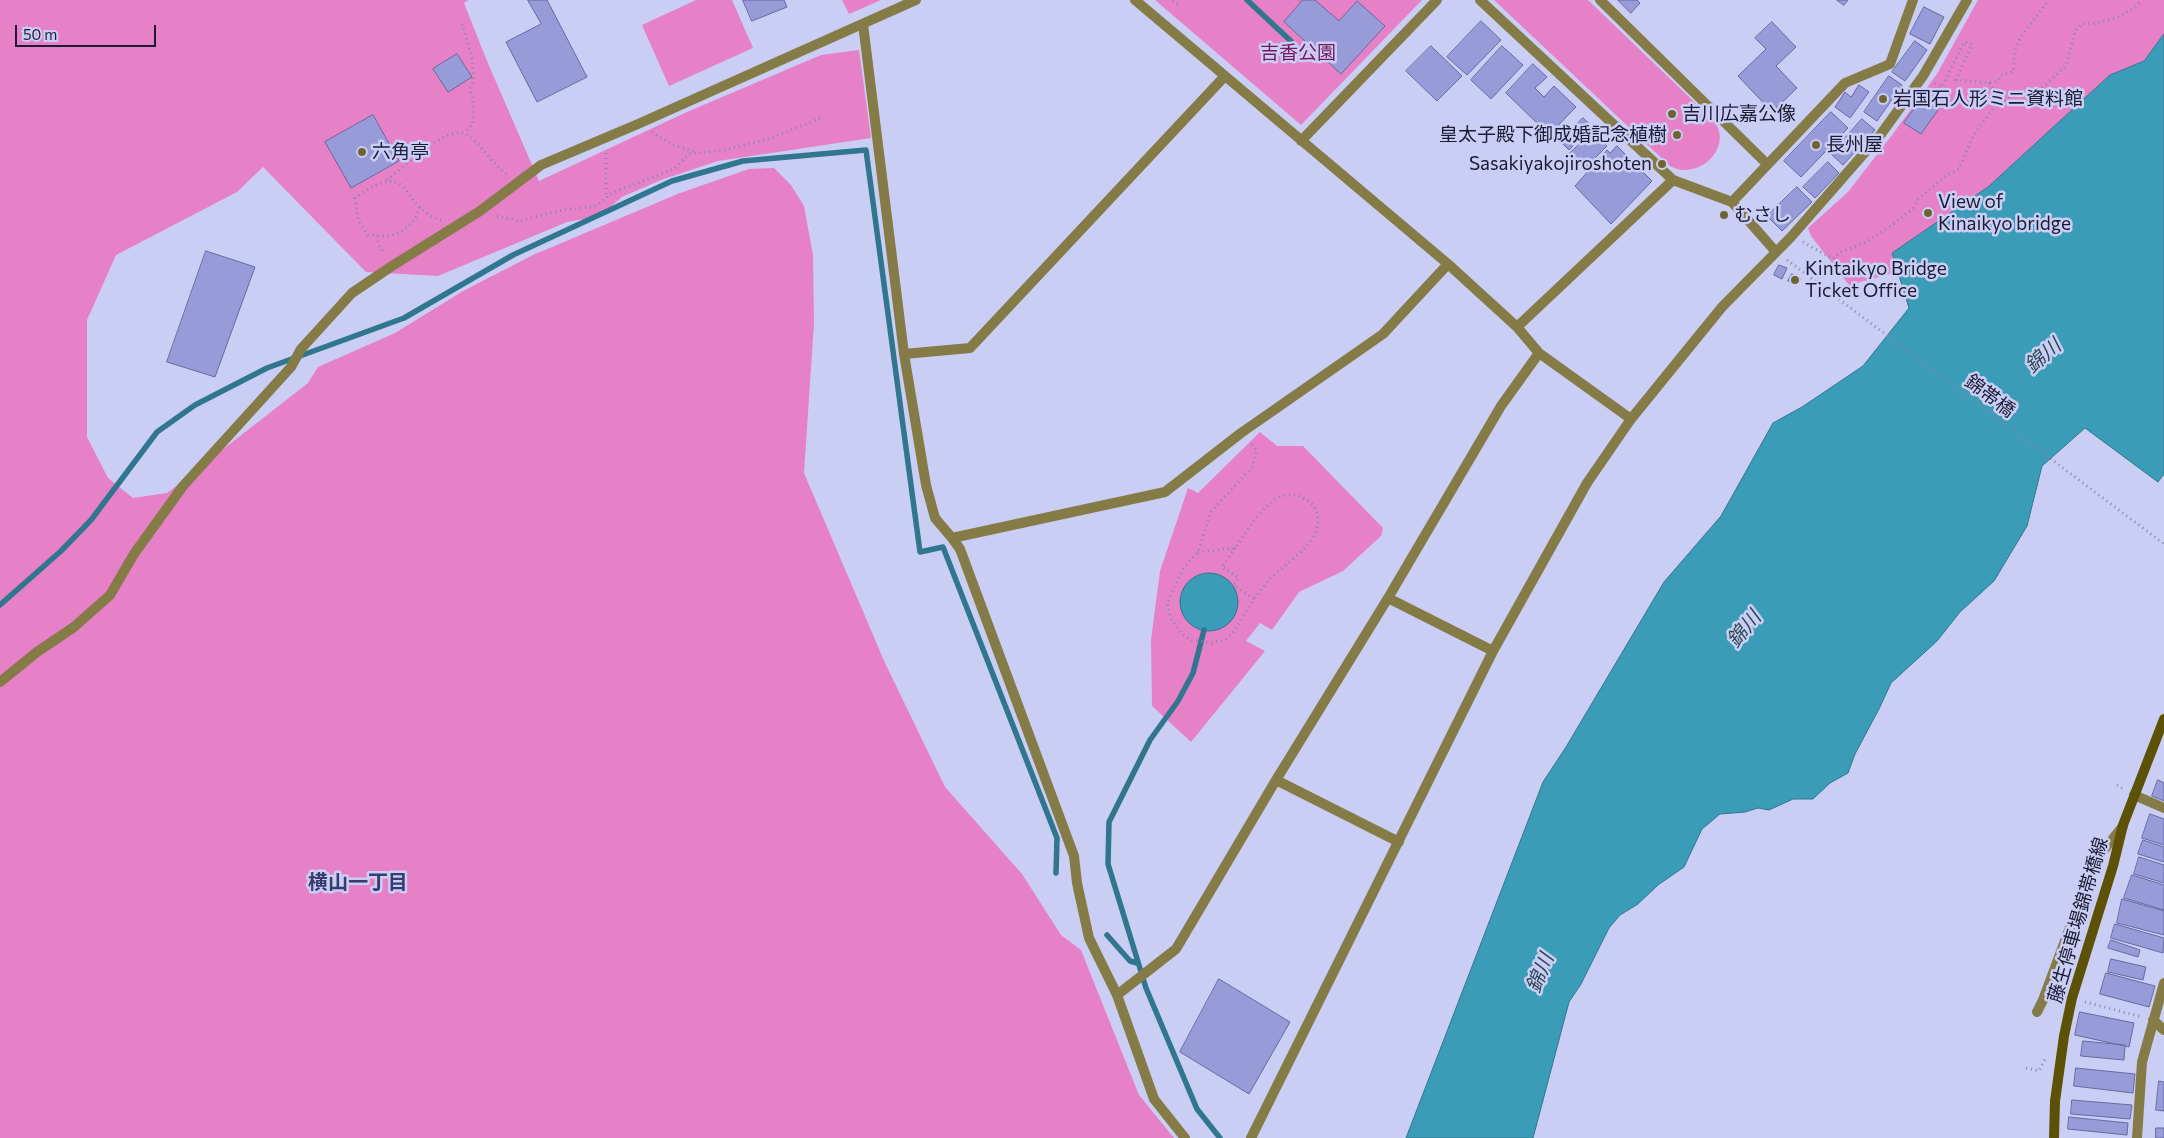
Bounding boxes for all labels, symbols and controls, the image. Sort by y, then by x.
scale bar [18,15,159,47]
text: 50 m [23,25,57,43]
park label: 吉香公園 [1260,42,1336,64]
place label: 岩国石人形ミニ資料館 [1893,88,2083,110]
marker: 岩国石人形ミニ資料館 [1877,93,1889,105]
place label: 吉川広嘉公像 [1682,103,1796,125]
marker: 吉川広嘉公像 [1666,108,1678,120]
place label: 皇太子殿下御成婚記念植樹 [1439,124,1667,146]
marker: 皇太子殿下御成婚記念植樹 [1671,129,1683,141]
place label: 長州屋 [1826,134,1883,156]
marker: 長州屋 [1810,139,1822,151]
place label: 六角亭 [372,141,429,163]
marker: 六角亭 [356,146,368,158]
place label: Sasakiyakojiroshoten [1469,153,1652,175]
marker: Sasakiyakojiroshoten [1656,158,1668,170]
place label: View of Kinaikyo bridge [1938,191,2071,235]
place label: むさし [1734,204,1791,226]
marker: View of Kinaikyo bridge [1922,207,1934,219]
marker: むさし [1718,209,1730,221]
place label: Kintaikyo Bridge Ticket Office [1805,258,1947,302]
marker: Kintaikyo Bridge Ticket Office [1789,274,1801,286]
water label: 錦川 [2020,334,2066,378]
street label: 錦帯橋 [1960,370,2020,422]
water label: 錦川 [1722,606,1766,652]
street label: 藤生停車場錦帯橋線 [2043,835,2113,1005]
district label: 横山一丁目 [308,870,408,894]
water label: 錦川 [1521,950,1559,996]

